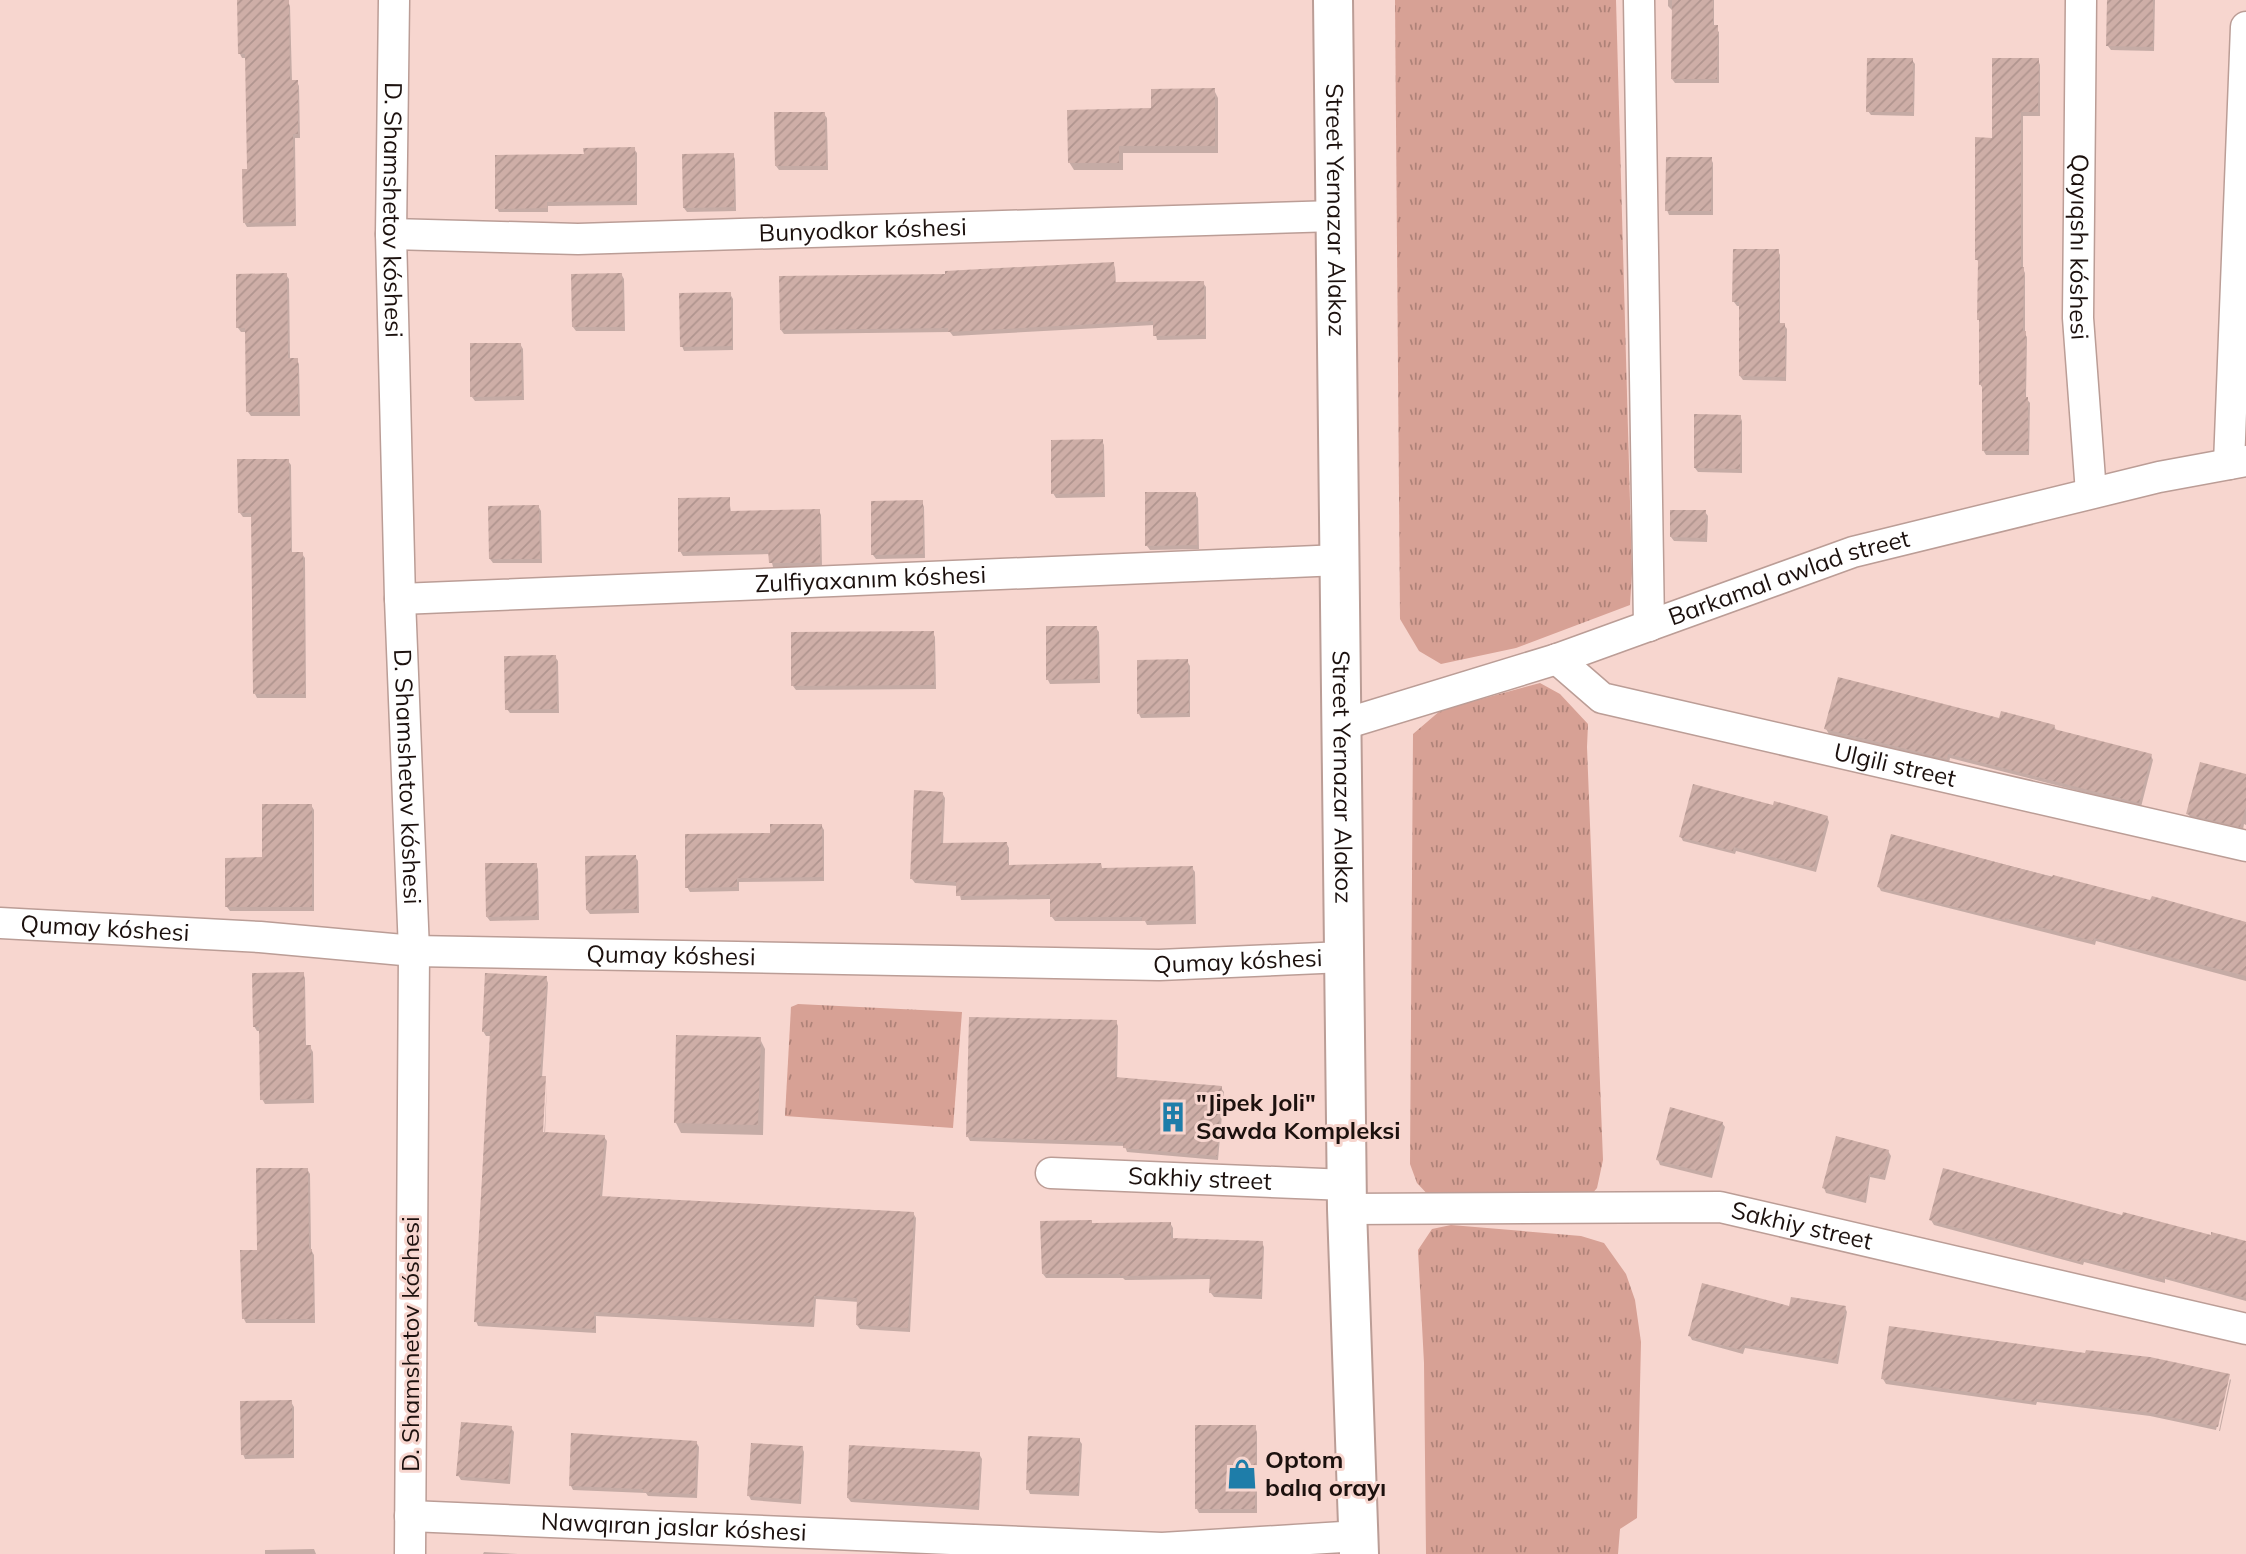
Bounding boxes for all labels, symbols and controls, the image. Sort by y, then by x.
street label: D. Shamshetov kóshesi [377,82,410,338]
street label: Street Yernazar Alakoz [1320,83,1353,337]
street label: Qayıqshı kóshesi [2064,154,2096,341]
street label: Bunyodkor kóshesi [758,211,967,247]
street label: Barkamal awlad street [1664,523,1912,631]
street label: Zulfiyaxanım kóshesi [754,559,987,598]
street label: D. Shamshetov kóshesi [388,648,428,905]
street label: Street Yernazar Alakoz [1327,650,1359,904]
street label: Ulgili street [1831,736,1959,793]
street label: Qumay kóshesi [20,908,190,947]
street label: Qumay kóshesi [586,938,756,971]
street label: Qumay kóshesi [1153,942,1323,979]
place label: "Jipek Joli" Sawda Kompleksi [1196,1087,1401,1145]
building icon: "Jipek Joli" Sawda Kompleksi [1156,1100,1190,1134]
street label: Sakhiy street [1127,1160,1272,1196]
street label: Sakhiy street [1729,1194,1875,1256]
street label: D. Shamshetov kóshesi [395,1216,425,1472]
place label: Optom balıq orayı [1265,1444,1386,1502]
shop icon: Optom balıq orayı [1225,1457,1259,1491]
street label: Nawqıran jaslar kóshesi [540,1506,807,1547]

